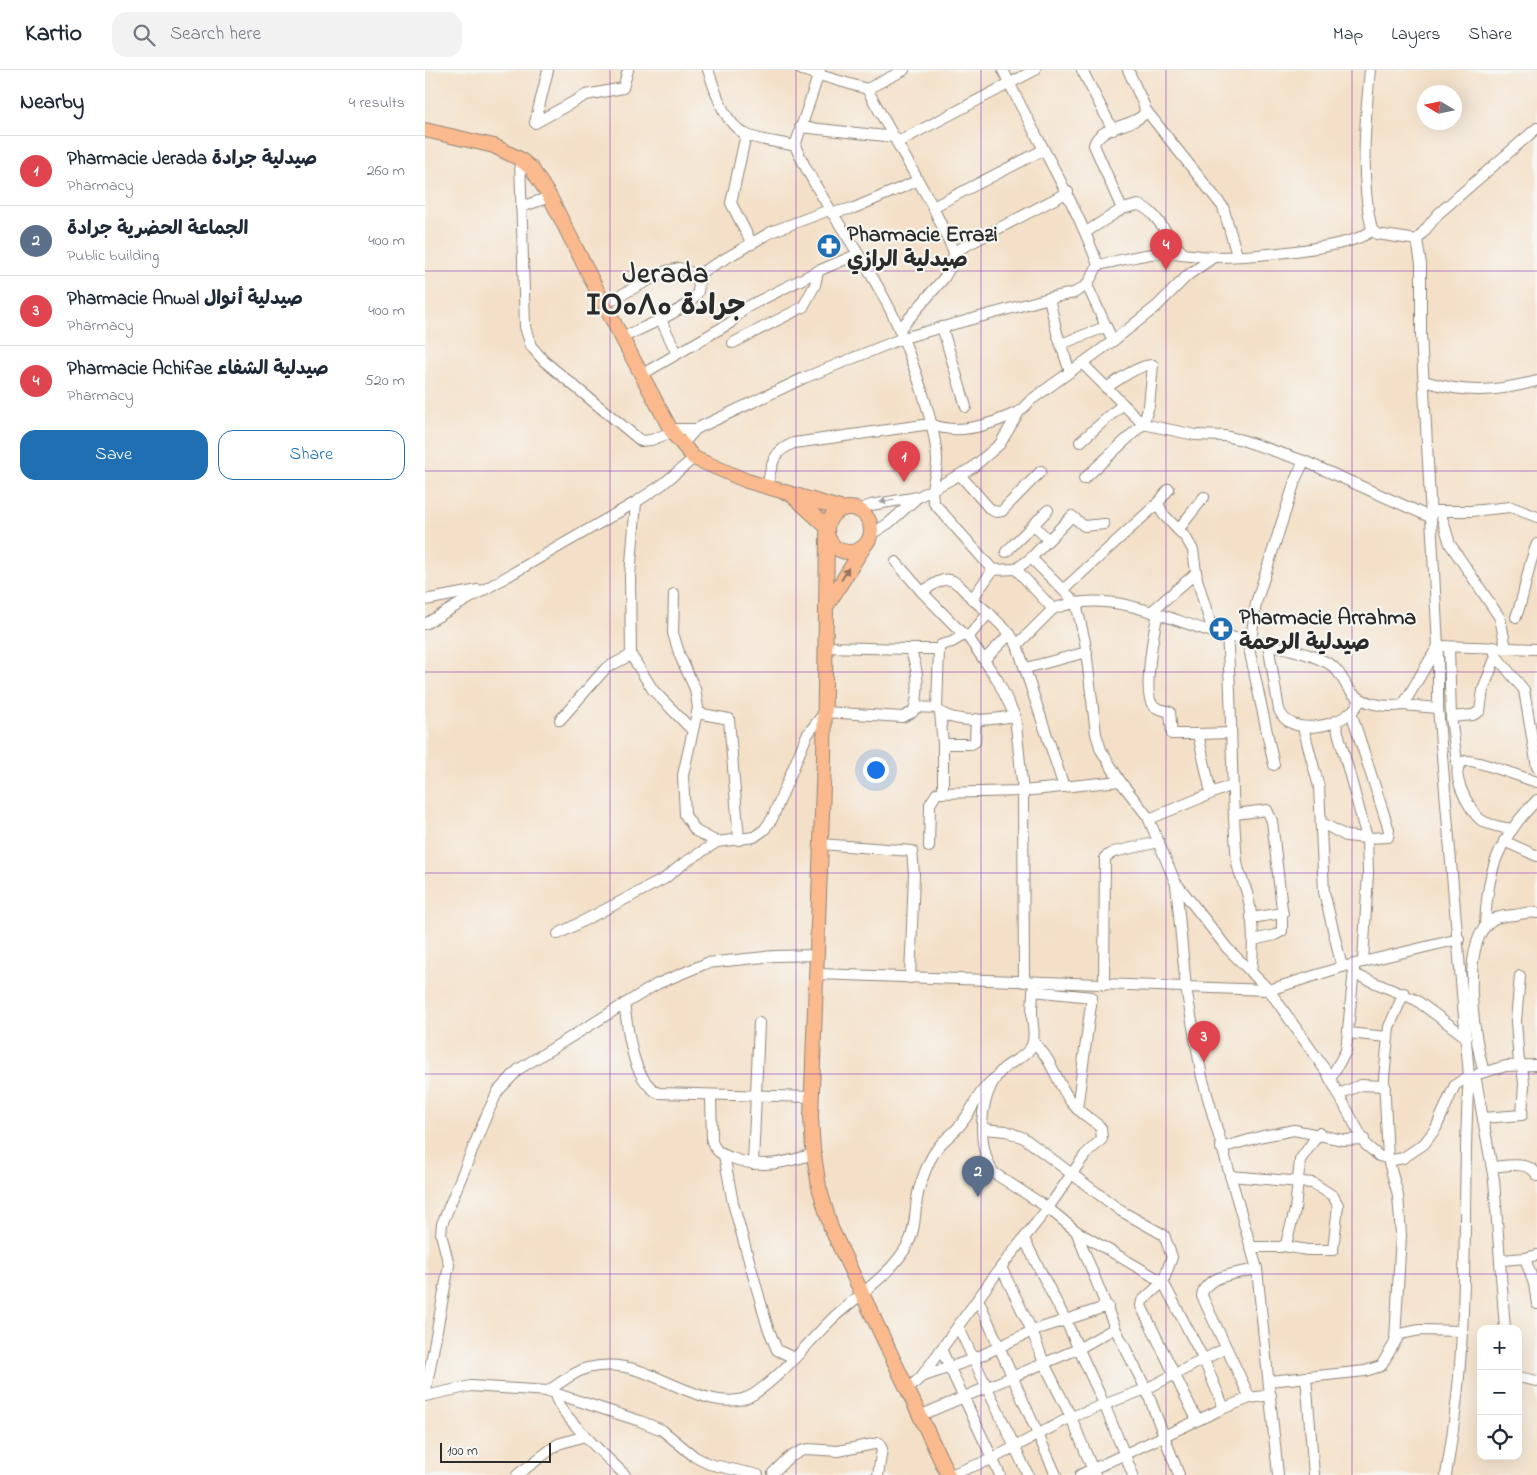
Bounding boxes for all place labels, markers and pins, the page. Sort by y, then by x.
place label: Pharmacie Errazi صيدلية الرازي [847,220,998,277]
pin: 4 [1150,229,1182,270]
pharmacy icon: Pharmacie Errazi صيدلية الرازي [816,233,842,259]
pin: 1 [888,441,920,482]
place label: Pharmacie Arrahma صيدلية الرحمة [1239,603,1416,660]
pharmacy icon: Pharmacie Arrahma صيدلية الرحمة [1208,616,1234,642]
pin: 3 [1188,1021,1220,1062]
pin: 2 [962,1156,994,1197]

